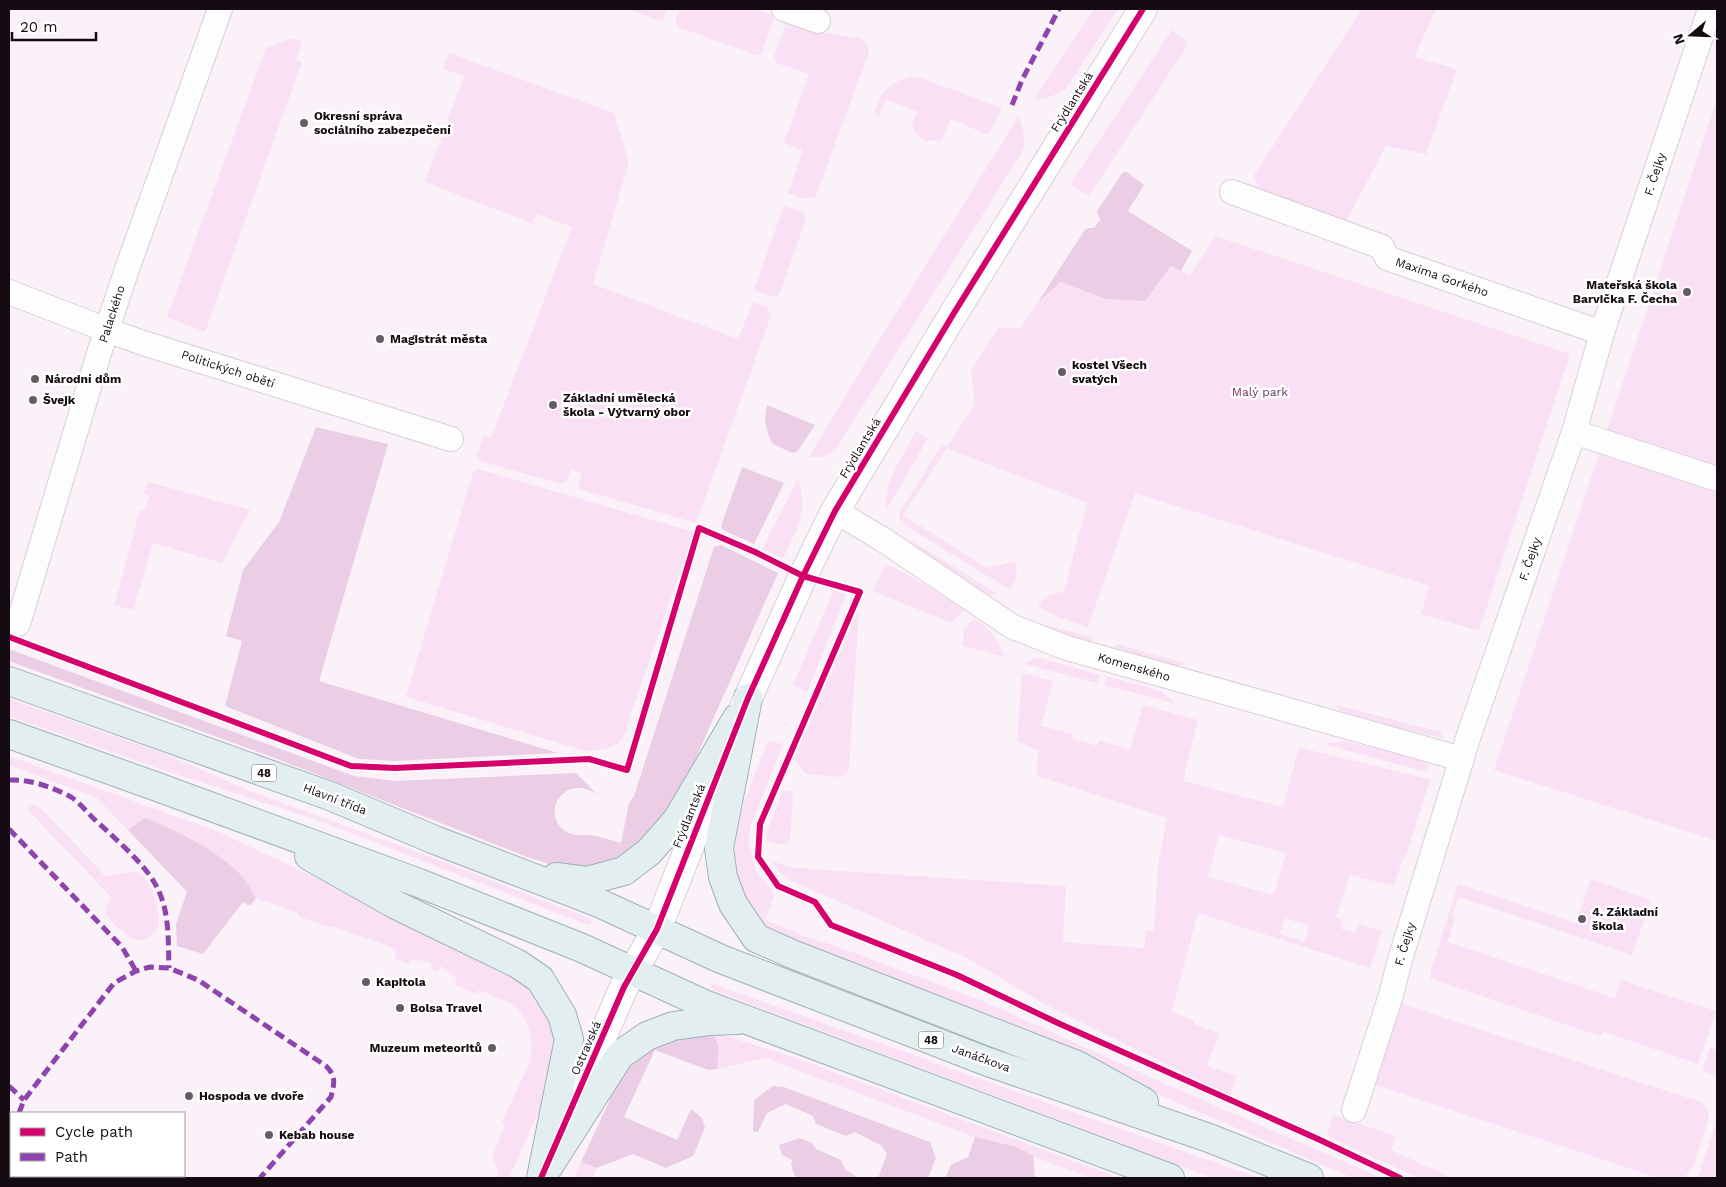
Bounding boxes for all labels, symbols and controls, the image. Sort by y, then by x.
scale bar [12,10,96,42]
north arrow [1666,10,1716,60]
text: 20 m [20,18,58,36]
text: N [1669,32,1688,47]
street label: Frýdlantská [1048,69,1096,135]
place label: Okresní správa sociálního zabezpečení [314,109,451,137]
marker: Okresní správa sociálního zabezpečení [298,117,310,129]
street label: F. Čejky [1641,150,1669,197]
street label: Maxima Gorkého [1394,255,1490,299]
place label: Mateřská škola Barvička F. Čecha [1573,278,1677,306]
street label: Palackého [96,284,128,344]
marker: Mateřská škola Barvička F. Čecha [1681,286,1693,298]
place label: Magistrát města [390,332,487,346]
marker: Magistrát města [374,333,386,345]
street label: Politických obětí [180,347,276,391]
place label: kostel Všech svatých [1072,358,1147,386]
marker: kostel Všech svatých [1056,366,1068,378]
place label: Národní dům [45,372,121,386]
marker: Národní dům [29,373,41,385]
park label: Malý park [1232,385,1288,399]
place label: Základní umělecká škola - Výtvarný obor [563,391,691,419]
place label: Švejk [43,393,76,407]
marker: Švejk [27,394,39,406]
marker: Základní umělecká škola - Výtvarný obor [547,399,559,411]
street label: Frýdlantská [836,415,884,481]
street label: F. Čejky [1516,535,1544,582]
street label: Komenského [1096,650,1172,684]
road number: 48 [252,764,276,781]
street label: Hlavní třída [301,780,369,818]
street label: Frýdlantská [670,782,708,850]
place label: 4. Základní škola [1592,905,1659,933]
marker: 4. Základní škola [1576,913,1588,925]
street label: F. Čejky [1392,920,1418,967]
place label: Kapitola [376,975,426,989]
marker: Kapitola [360,976,372,988]
place label: Bolsa Travel [410,1001,482,1015]
marker: Bolsa Travel [394,1002,406,1014]
street label: Ostravská [568,1019,604,1077]
road number: 48 [918,1032,944,1048]
place label: Muzeum meteoritů [370,1041,482,1055]
street label: Janáčkova [950,1041,1012,1075]
marker: Muzeum meteoritů [486,1042,498,1054]
place label: Hospoda ve dvoře [199,1089,304,1103]
marker: Hospoda ve dvoře [183,1090,195,1102]
legend [10,1112,185,1177]
text: Cycle path [55,1123,133,1141]
place label: Kebab house [279,1128,355,1142]
marker: Kebab house [263,1129,275,1141]
text: Path [55,1148,88,1166]

